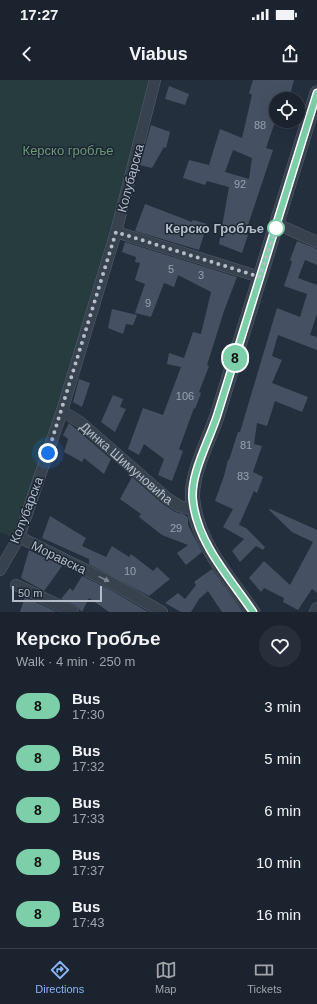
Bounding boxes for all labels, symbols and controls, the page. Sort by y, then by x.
text: 17:27 [20,6,58,23]
icon: back [16,43,38,65]
icon: share [279,43,301,65]
text: Viabus [129,44,188,64]
map controls [269,92,305,128]
button: locate [269,92,305,128]
house number: 88 [254,119,266,131]
street label: Колубарска [114,142,147,214]
park label: Керско гробље [23,143,113,158]
house number: 92 [234,178,246,190]
marker: Керско Гробље [267,219,285,237]
place label: Керско Гробље [165,221,264,236]
house number: 5 [168,263,174,275]
house number: 3 [198,269,204,281]
house number: 9 [145,297,151,309]
line badge: 8 [222,345,248,371]
text: 8 [231,350,239,366]
house number: 106 [176,390,194,402]
street label: Динка Шимуновића [77,419,176,508]
house number: 81 [240,439,252,451]
your location [38,443,58,463]
house number: 83 [237,470,249,482]
street label: Колубарска [7,474,46,546]
house number: 29 [170,522,182,534]
street label: Моравска [29,538,89,577]
house number: 10 [124,565,136,577]
one-way arrow [98,576,110,582]
scale bar [12,584,102,603]
text: 50 m [18,587,42,599]
button: heart [259,625,301,667]
text: Керско Гробље [16,628,160,649]
text: Walk · 4 min · 250 m [16,654,135,669]
text: Bus [72,690,100,707]
text: 8 [34,698,42,714]
text: 3 min [264,698,301,715]
text: 17:30 [72,707,105,722]
text: Bus [72,742,100,759]
text: 8 [34,750,42,766]
text: 5 min [264,750,301,767]
text: 17:32 [72,759,105,774]
text: Bus [72,794,100,811]
text: 8 [34,802,42,818]
text: 6 min [264,802,301,819]
text: 17:33 [72,811,105,826]
text: Bus [72,846,100,863]
text: 8 [34,854,42,870]
text: 10 min [256,854,301,871]
text: 17:37 [72,863,105,878]
text: Bus [72,898,100,915]
text: 8 [34,906,42,922]
text: 16 min [256,906,301,923]
text: 17:43 [72,915,105,930]
tab: Directions [35,959,84,995]
tab: Map [155,959,177,995]
tab: Tickets [247,959,282,995]

